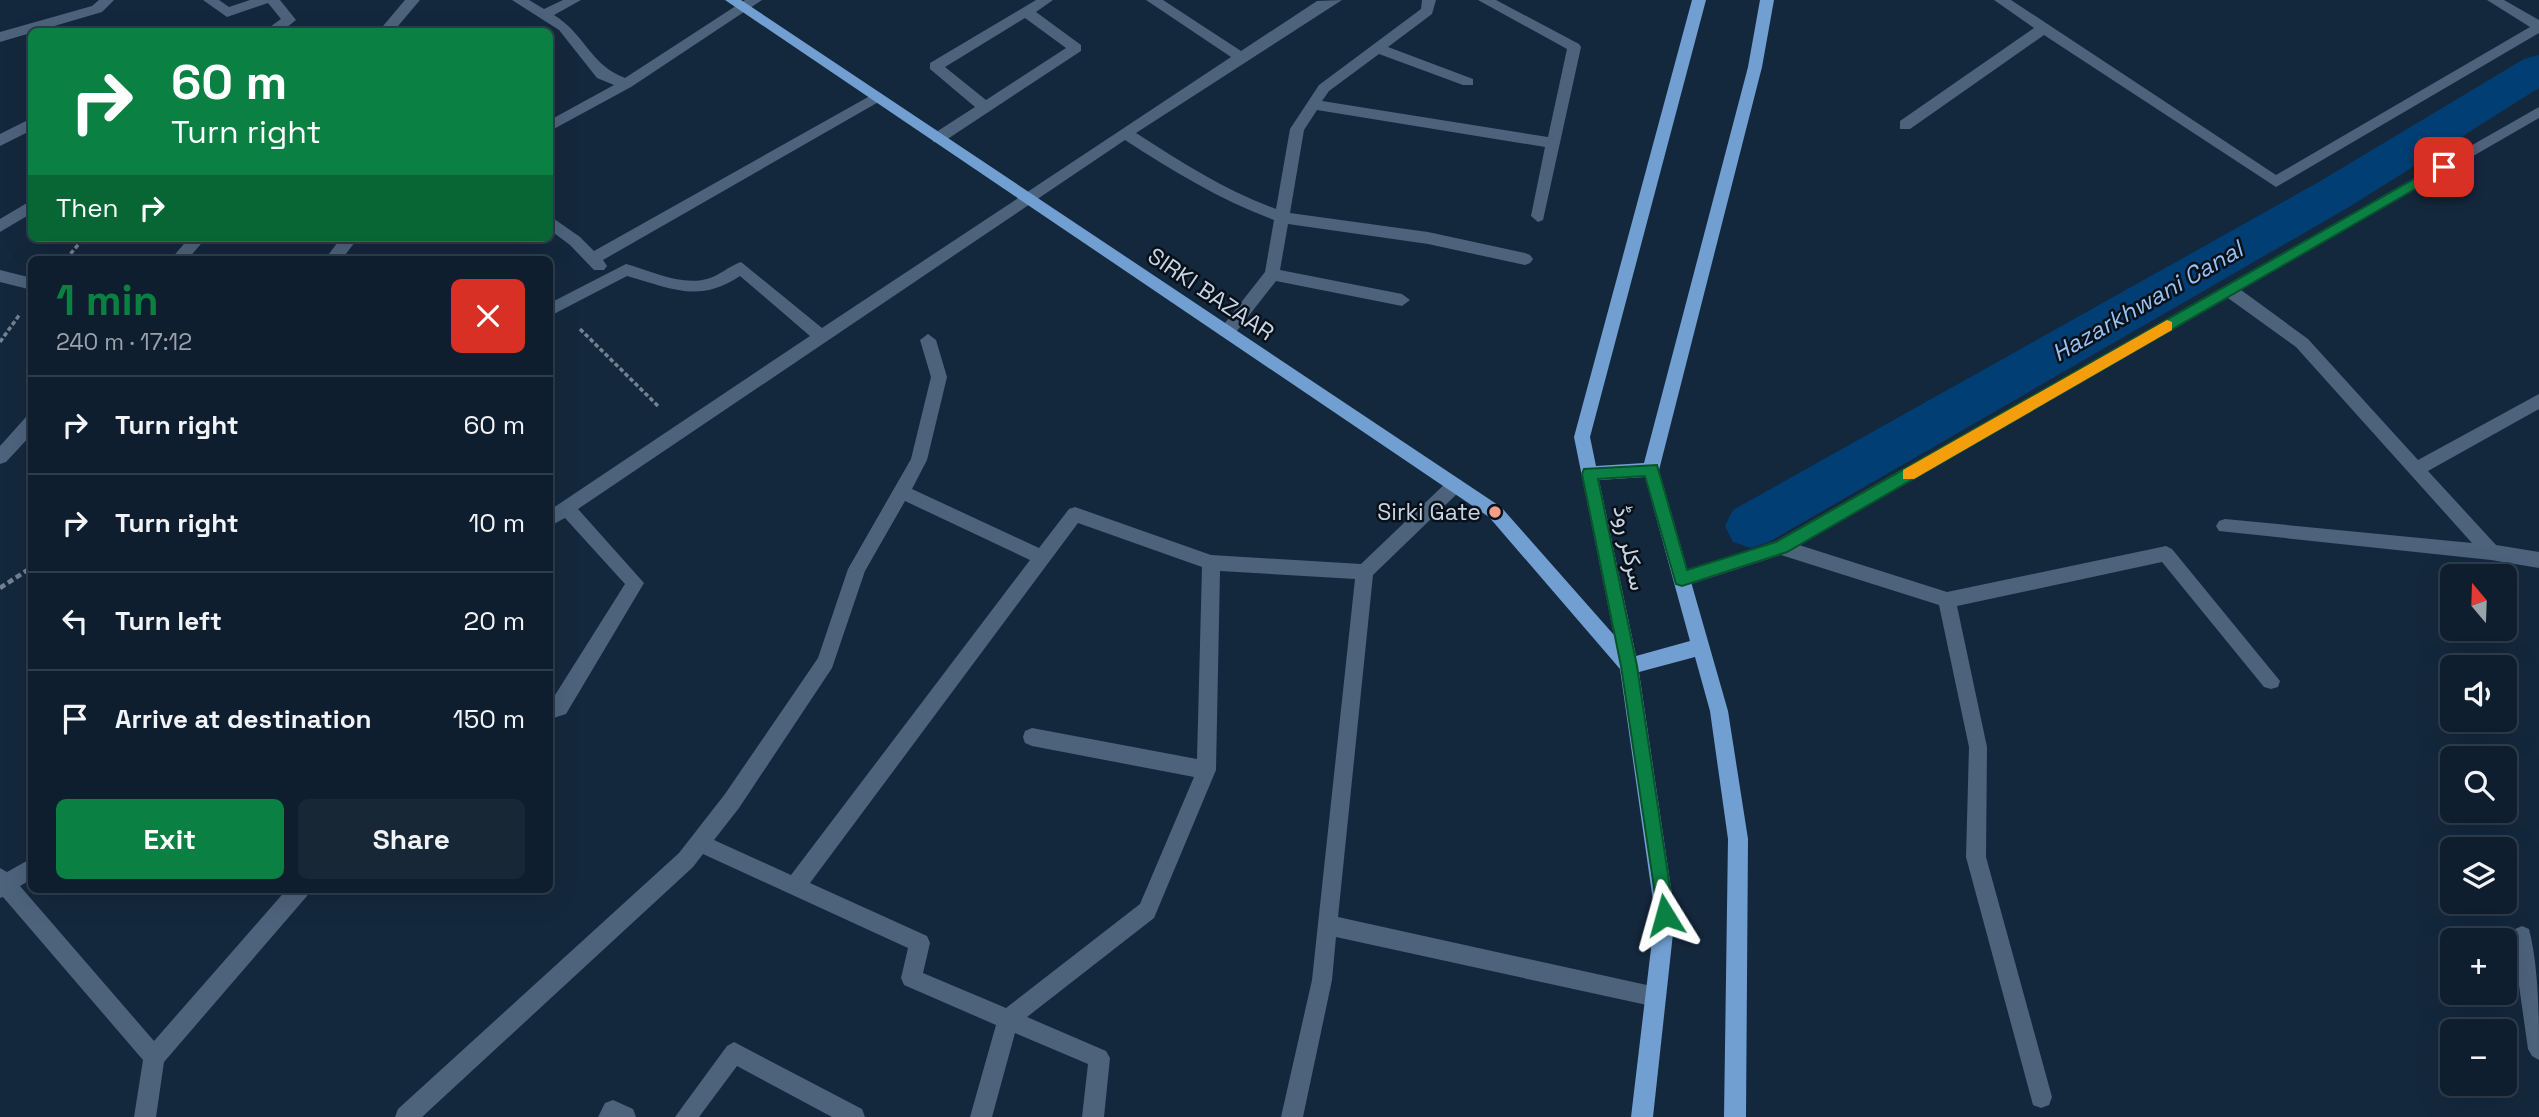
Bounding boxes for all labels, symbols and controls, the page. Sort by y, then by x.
text: 60 m [171,51,287,113]
icon: right [56,56,147,147]
text: Turn right [171,112,321,152]
pin [2414,137,2474,197]
icon: arrive [2425,148,2463,186]
icon: right [133,189,171,227]
text: Then [56,191,119,225]
water label: Hazarkhwani Canal [2046,232,2251,368]
street label: SIRKI BAZAAR [1142,241,1280,347]
text: 1 min [56,274,159,327]
button: close [451,279,525,353]
text: 240 m · 17:12 [56,327,192,357]
icon: right [56,406,94,444]
text: Turn right [115,408,239,442]
text: 60 m [463,408,525,442]
place label: Sirki Gate [1377,497,1481,527]
street label: سرکلر روڈ [1606,503,1654,593]
icon: right [56,504,94,542]
marker: Sirki Gate [1487,504,1503,520]
text: Turn right [115,506,239,540]
text: 10 m [468,506,525,540]
north arrow [2440,564,2516,640]
map controls [2440,564,2517,1096]
icon: left [56,602,94,640]
text: Turn left [115,604,222,638]
text: 20 m [464,604,525,638]
button: sound [2440,655,2517,732]
icon: arrive [56,700,94,738]
text: Arrive at destination [115,702,372,736]
text: 150 m [453,702,525,736]
button: search [2440,746,2517,823]
button: Exit [56,799,284,879]
button: Share [298,799,525,879]
button: layers [2440,837,2517,914]
position arrow [1628,878,1702,952]
button: + [2440,928,2517,1005]
button: − [2440,1019,2517,1096]

